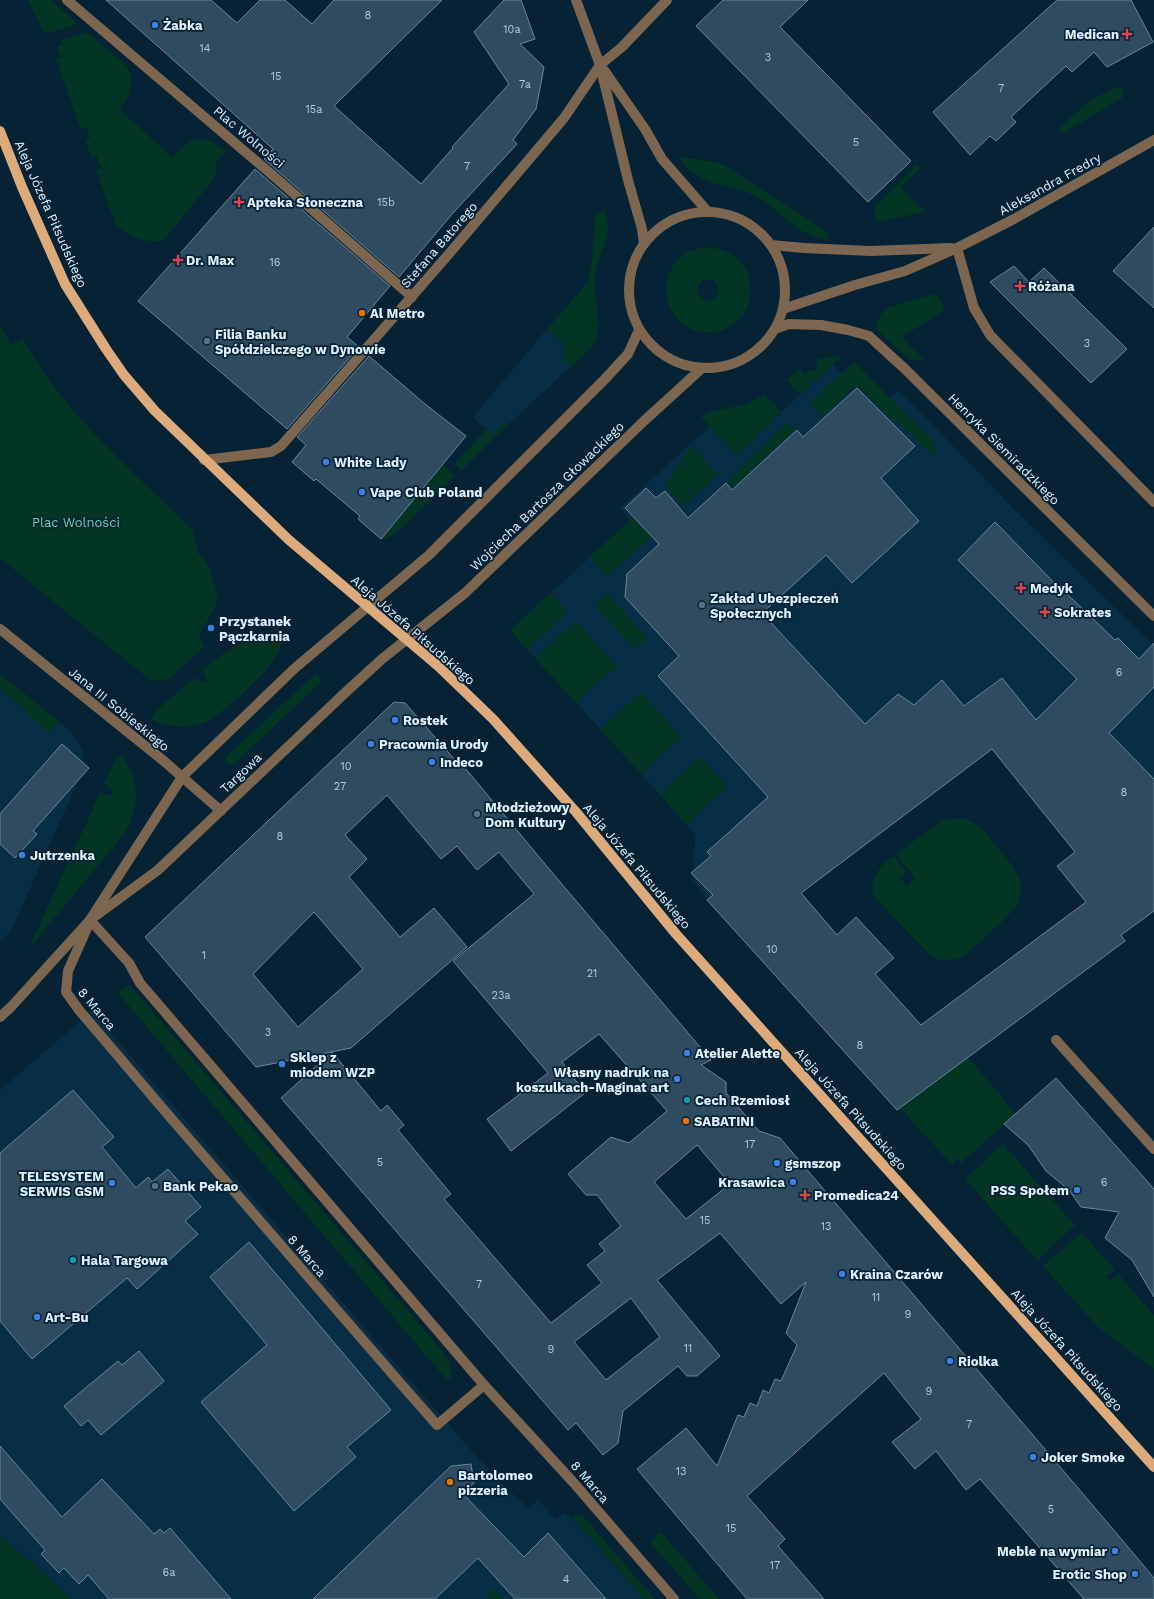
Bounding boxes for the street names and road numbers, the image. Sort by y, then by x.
street label: Plac Wolności [210,103,288,171]
street label: Aleja Józefa Piłsudskiego [12,138,90,290]
street label: Aleksandra Fredry [996,150,1104,218]
street label: Stefana Batorego [398,199,481,291]
street label: Henryka Siemiradzkiego [945,390,1063,508]
street label: Wojciecha Bartosza Głowackiego [467,418,627,574]
street label: Aleja Józefa Piłsudskiego [348,572,478,688]
street label: Jana III Sobieskiego [66,664,172,754]
street label: Targowa [217,749,265,796]
street label: Aleja Józefa Piłsudskiego [580,800,694,932]
street label: 8 Marca [75,985,119,1034]
street label: Aleja Józefa Piłsudskiego [792,1045,910,1173]
street label: 8 Marca [285,1232,330,1280]
street label: Aleja Józefa Piłsudskiego [1008,1286,1126,1414]
street label: 8 Marca [568,1458,613,1506]

